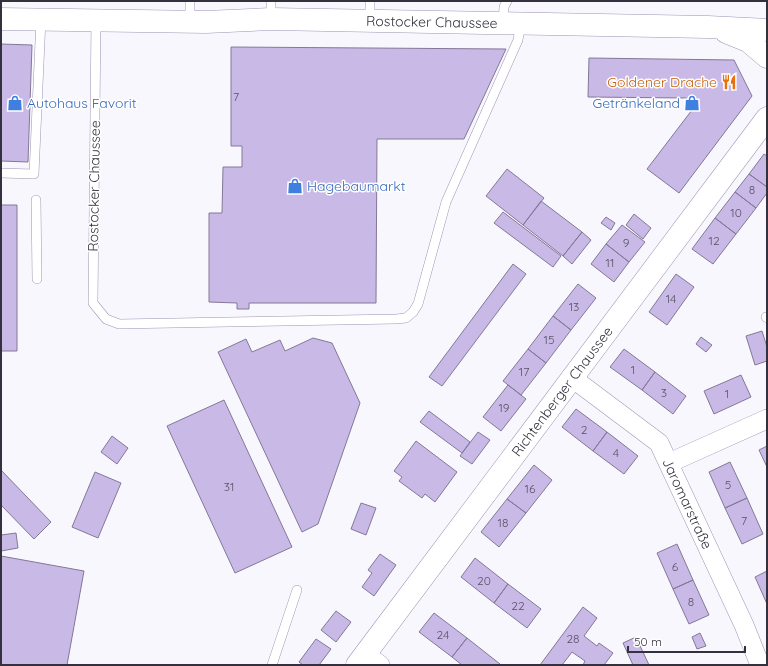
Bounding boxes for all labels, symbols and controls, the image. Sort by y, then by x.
street label: Rostocker Chaussee [366,12,498,32]
place label: Goldener Drache [607,73,717,91]
restaurant icon: Goldener Drache [720,73,738,91]
house number: 7 [233,89,239,104]
shop icon: Autohaus Favorit [6,94,24,112]
place label: Autohaus Favorit [27,94,137,112]
place label: Getränkeland [592,94,680,112]
shop icon: Getränkeland [683,94,701,112]
street label: Rostocker Chaussee [84,120,104,252]
shop icon: Hagebaumarkt [286,177,304,195]
place label: Hagebaumarkt [307,177,406,195]
house number: 8 [749,182,755,197]
house number: 10 [730,205,742,220]
house number: 12 [708,233,720,248]
house number: 9 [623,235,630,250]
house number: 11 [606,255,614,270]
house number: 14 [666,291,676,306]
house number: 13 [569,299,579,314]
street label: Richtenberger Chaussee [508,323,617,460]
house number: 15 [544,332,554,347]
house number: 1 [631,362,635,377]
house number: 17 [519,364,529,379]
house number: 3 [661,385,667,400]
house number: 1 [725,386,729,401]
house number: 19 [498,400,510,415]
house number: 2 [581,422,588,437]
house number: 4 [613,445,619,460]
street label: Jaromarstraße [658,455,716,552]
house number: 5 [725,477,731,492]
house number: 31 [224,479,234,494]
house number: 16 [525,481,536,496]
house number: 7 [741,513,747,528]
house number: 18 [498,515,508,530]
house number: 6 [672,559,679,574]
house number: 20 [477,573,491,588]
house number: 8 [688,594,694,609]
house number: 22 [511,598,525,613]
house number: 24 [437,627,449,642]
scale bar [628,628,745,654]
house number: 28 [566,631,580,646]
text: 50 m [634,634,662,649]

